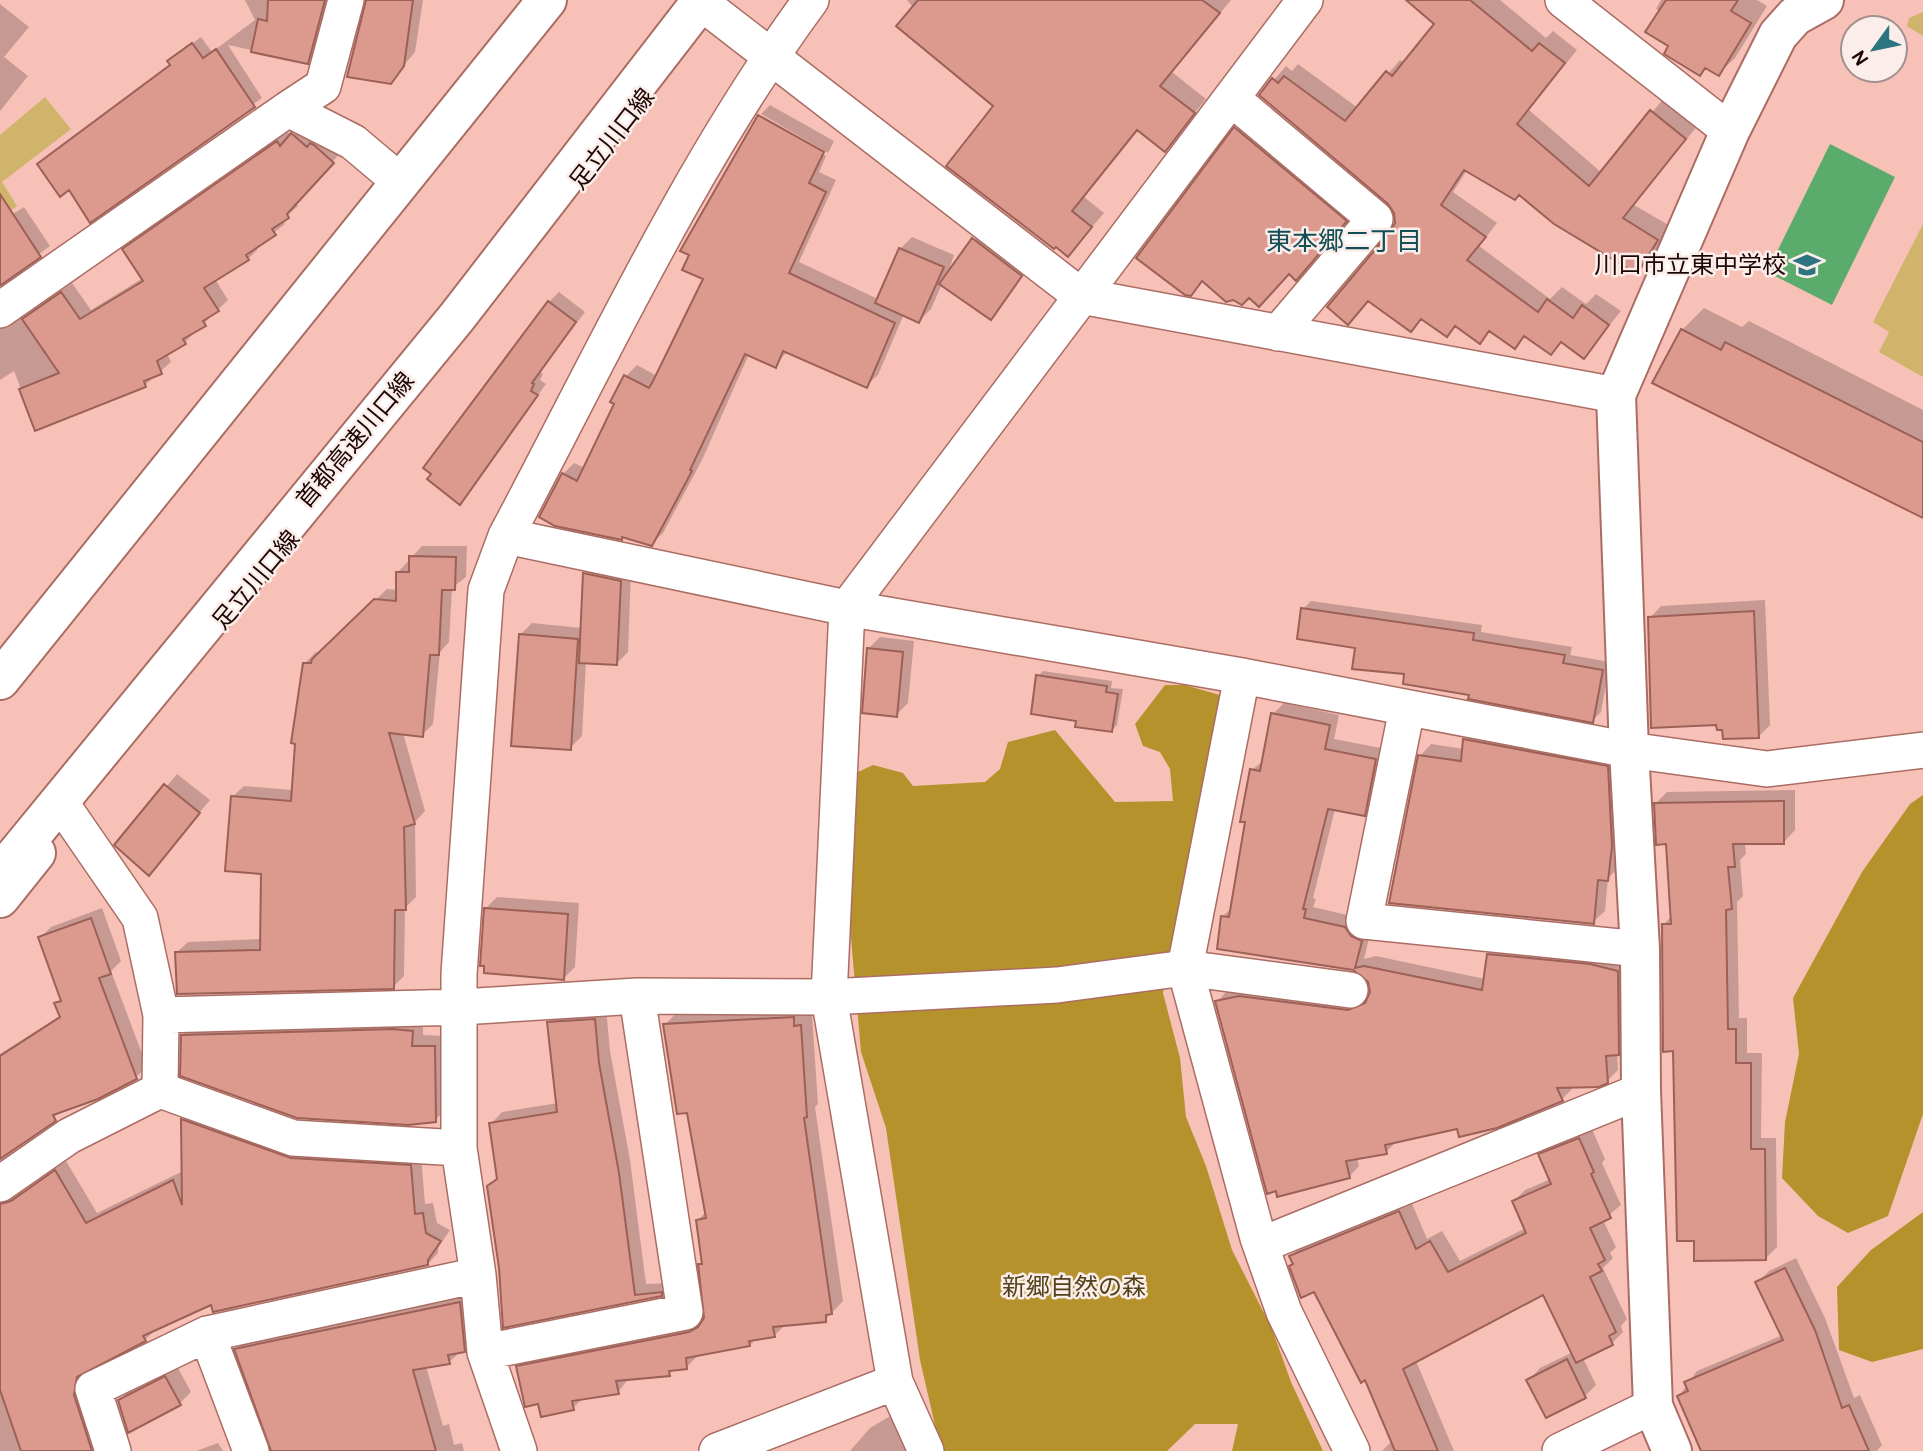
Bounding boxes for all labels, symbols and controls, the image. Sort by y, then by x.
north arrow [1839,14,1909,84]
text: N [1847,46,1873,70]
street label: 足立川口線 [563,82,660,195]
district label: 東本郷二丁目 [1266,225,1422,257]
place label: 川口市立東中学校 [1594,250,1786,279]
school or university icon: 川口市立東中学校 [1792,250,1822,280]
street label: 首都高速川口線 [290,366,420,513]
street label: 足立川口線 [206,524,305,635]
park label: 新郷自然の森 [1002,1272,1146,1301]

